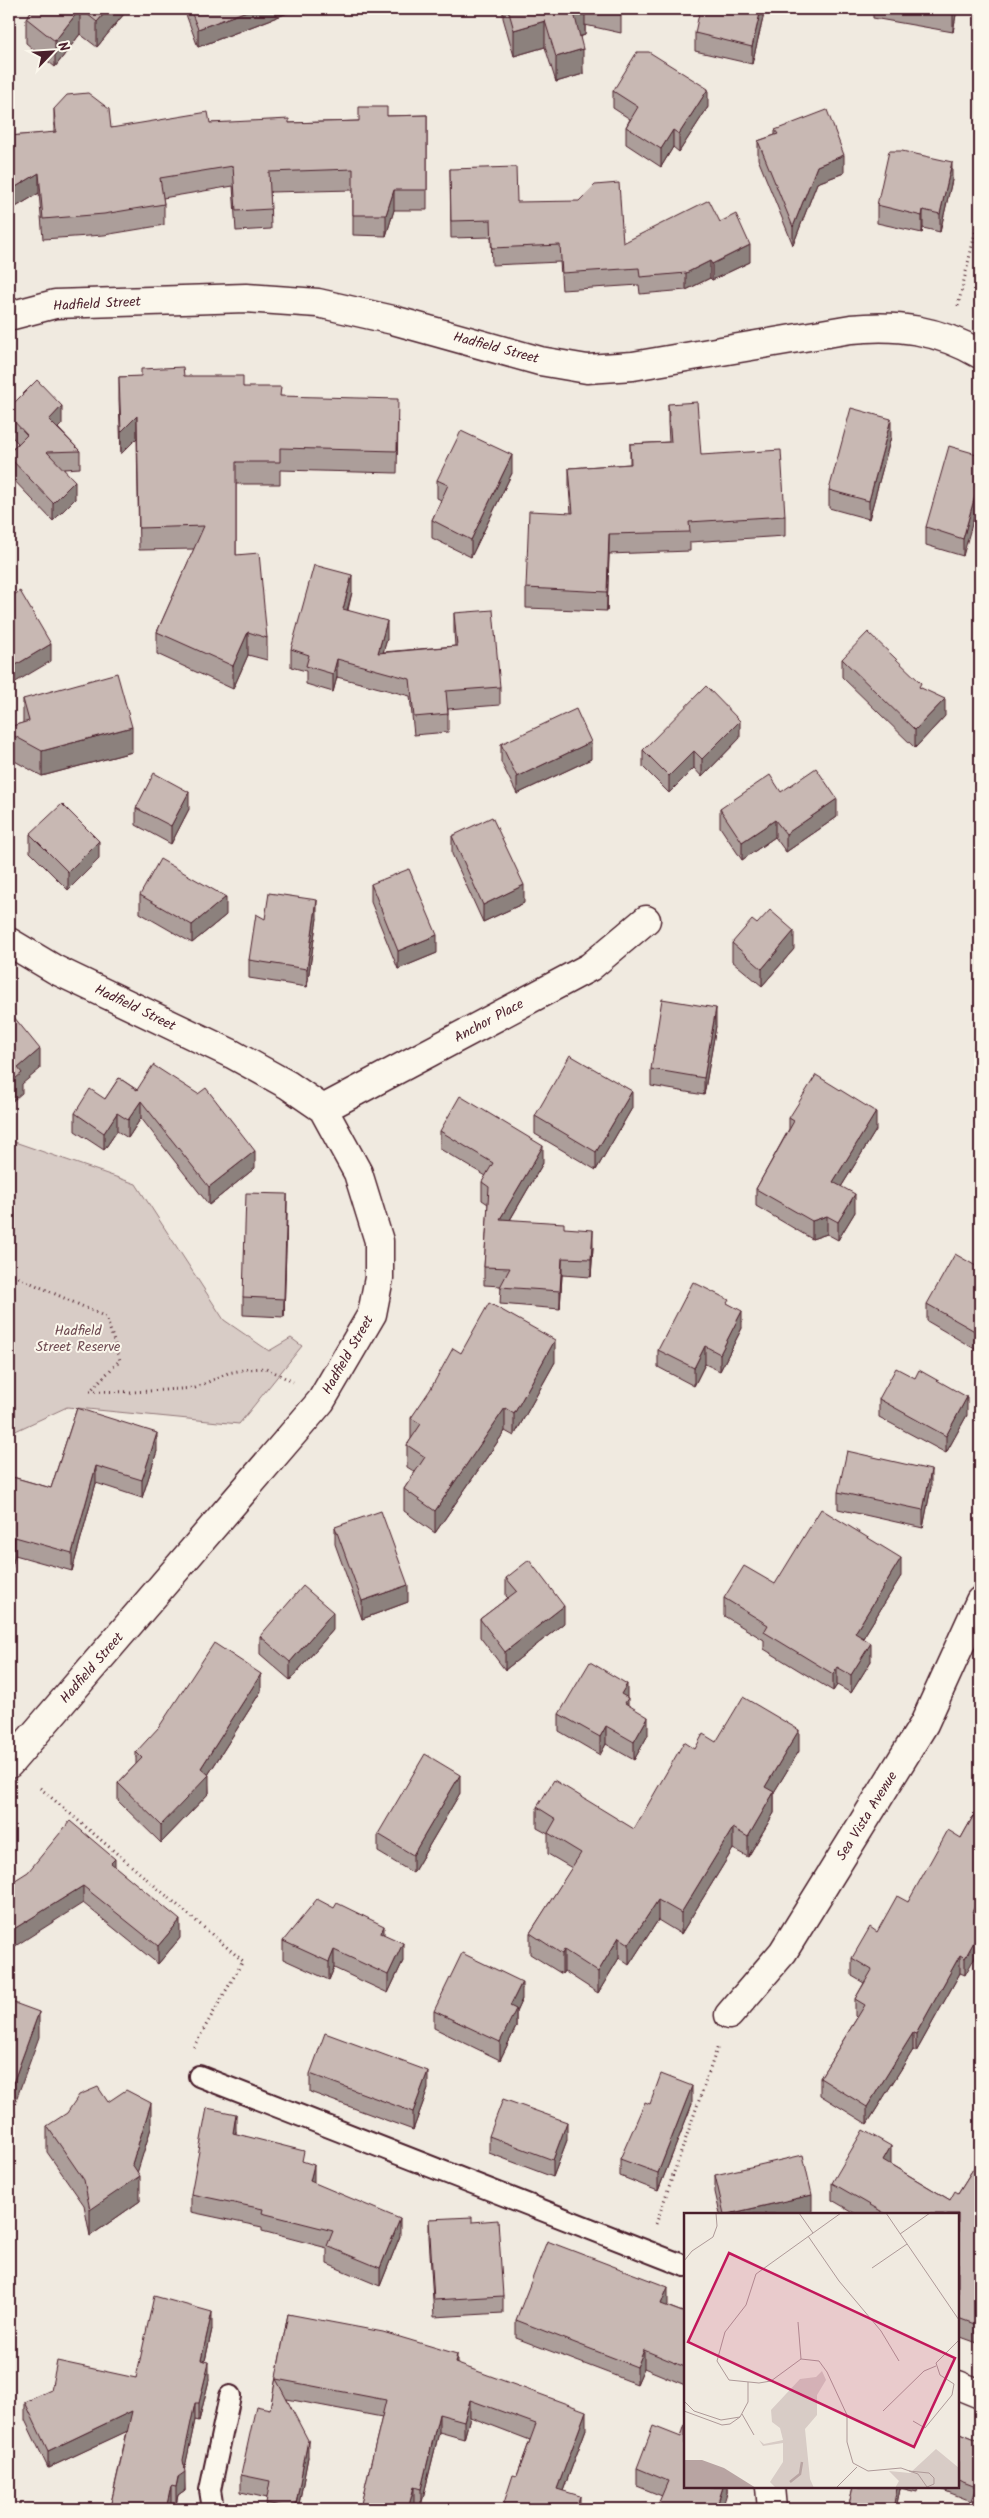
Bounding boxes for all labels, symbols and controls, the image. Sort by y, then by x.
north arrow [28,28,78,78]
text: N [51,38,75,56]
street label: Hadfield Street [52,291,142,317]
street label: Hadfield Street [451,326,542,370]
street label: Hadfield Street [91,979,180,1037]
street label: Anchor Place [450,993,529,1049]
street label: Hadfield Street [316,1311,380,1399]
park label: Hadfield Street Reserve [36,1320,121,1358]
street label: Hadfield Street [55,1627,130,1708]
street label: Sea Vista Avenue [831,1767,904,1865]
inset map [684,2213,959,2488]

